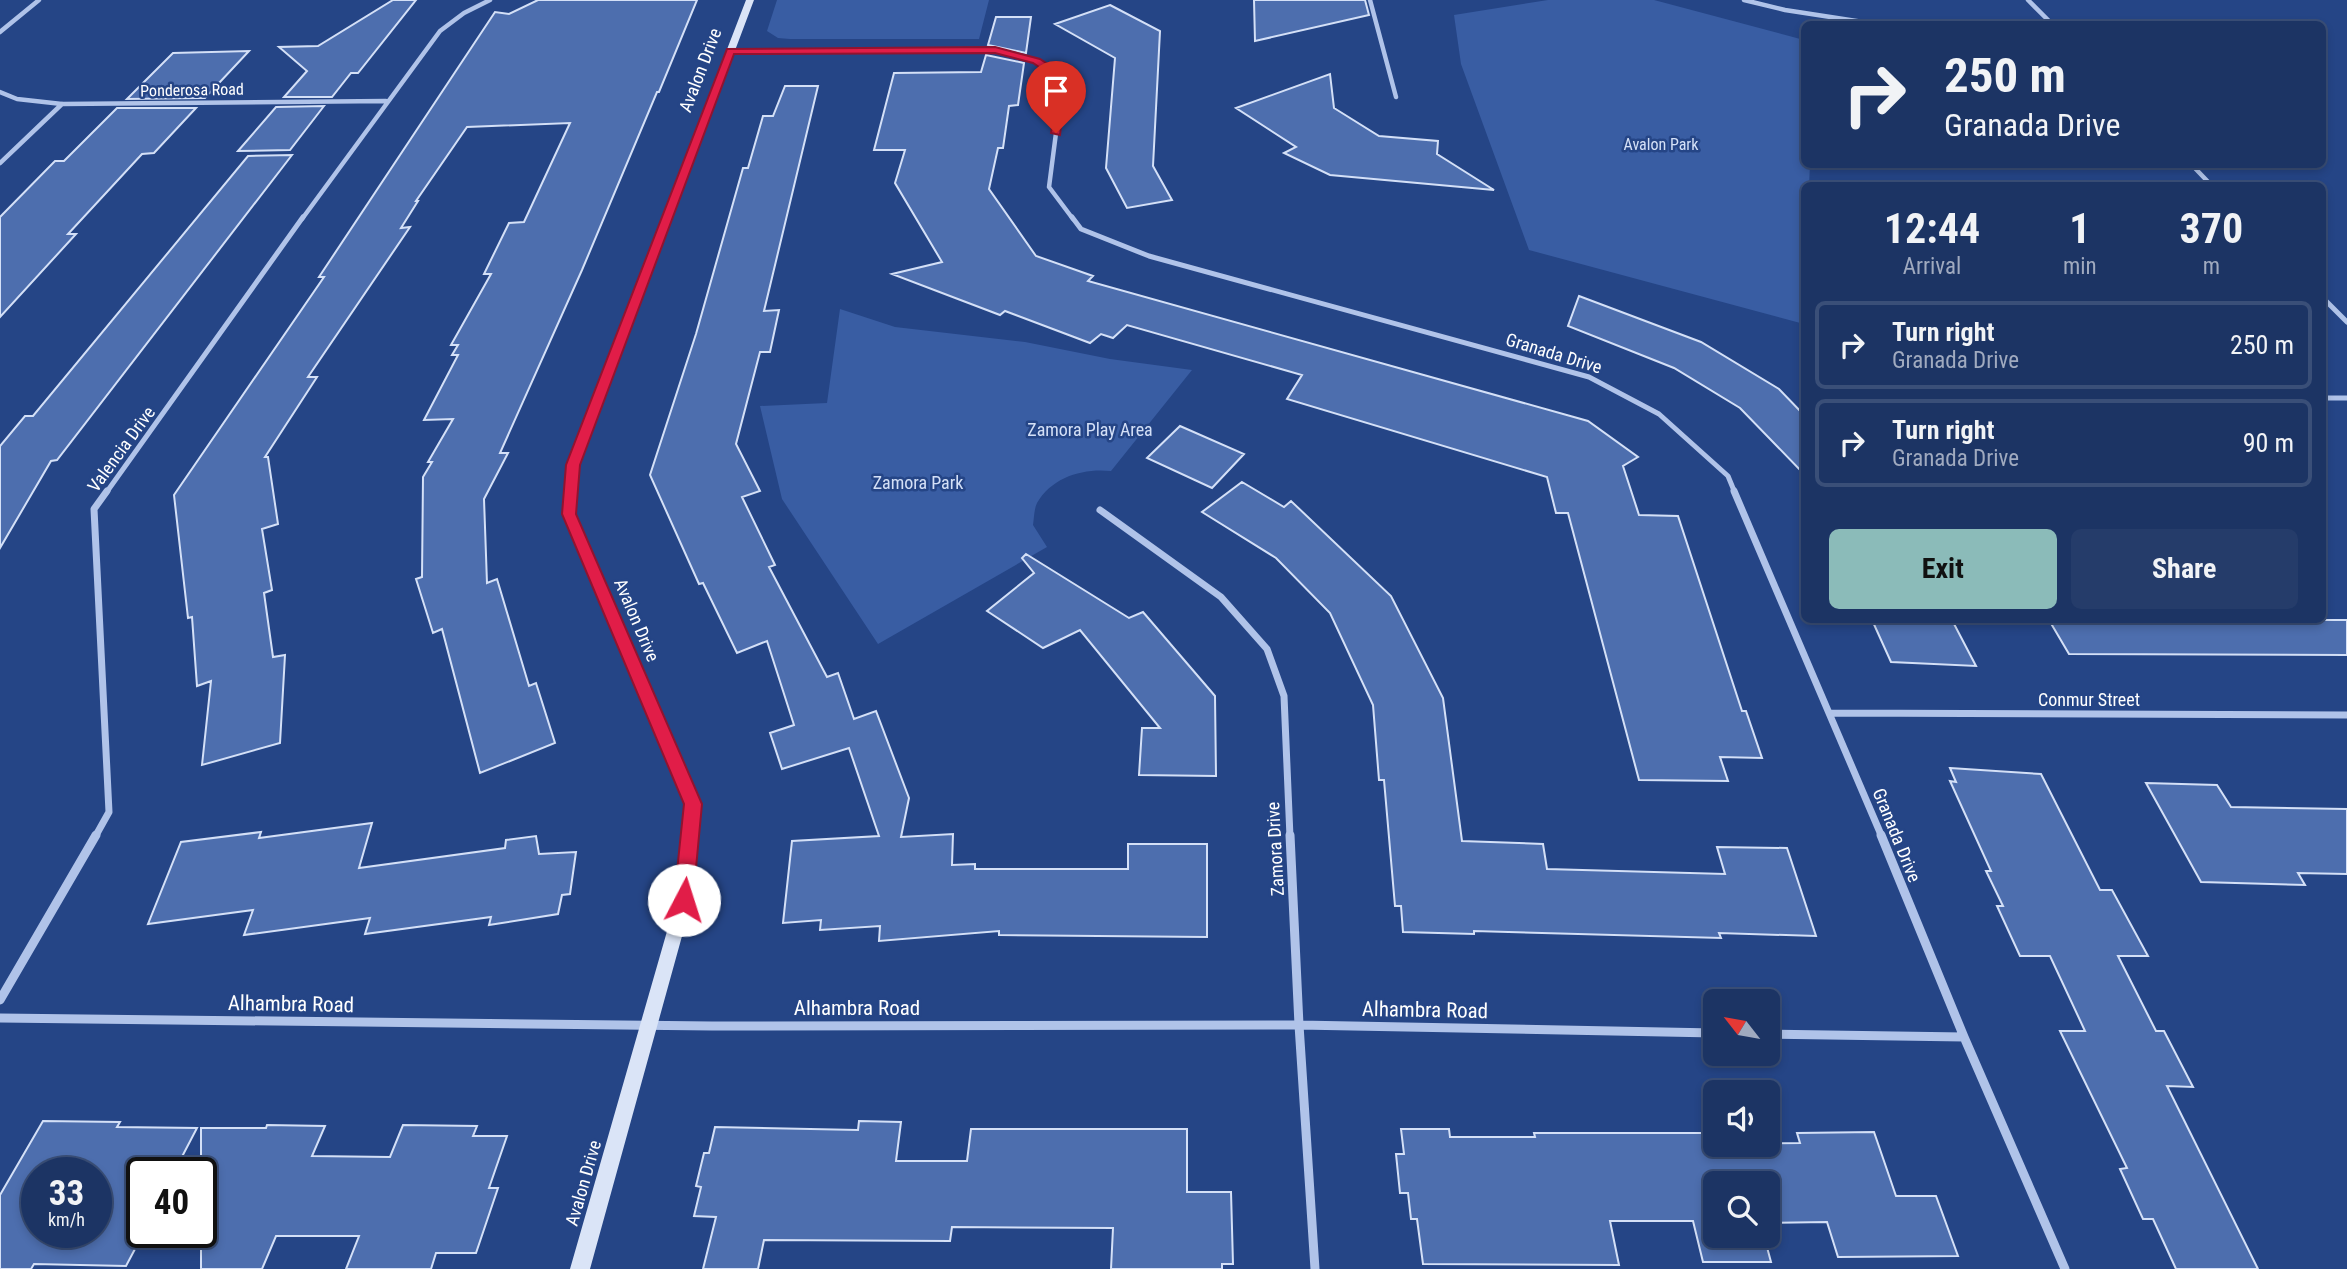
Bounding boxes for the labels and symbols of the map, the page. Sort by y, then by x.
street label: Avalon Drive [674,25,726,115]
pin [1026,61,1086,133]
street label: Ponderosa Road [140,80,244,100]
park label: Avalon Park [1624,135,1699,154]
street label: Granada Drive [1503,328,1605,378]
street label: Valencia Drive [83,402,159,496]
park label: Zamora Play Area [1027,419,1153,440]
park label: Zamora Park [873,472,963,493]
street label: Avalon Drive [610,575,664,665]
street label: Conmur Street [2038,689,2140,710]
street label: Granada Drive [1869,785,1925,885]
street label: Zamora Drive [1262,801,1288,897]
position arrow [647,863,721,937]
north arrow [1703,989,1780,1066]
street label: Alhambra Road [228,991,354,1017]
street label: Alhambra Road [794,996,920,1020]
street label: Alhambra Road [1362,997,1488,1023]
street label: Avalon Drive [561,1138,605,1228]
speed limit sign: 40 [126,1157,217,1248]

